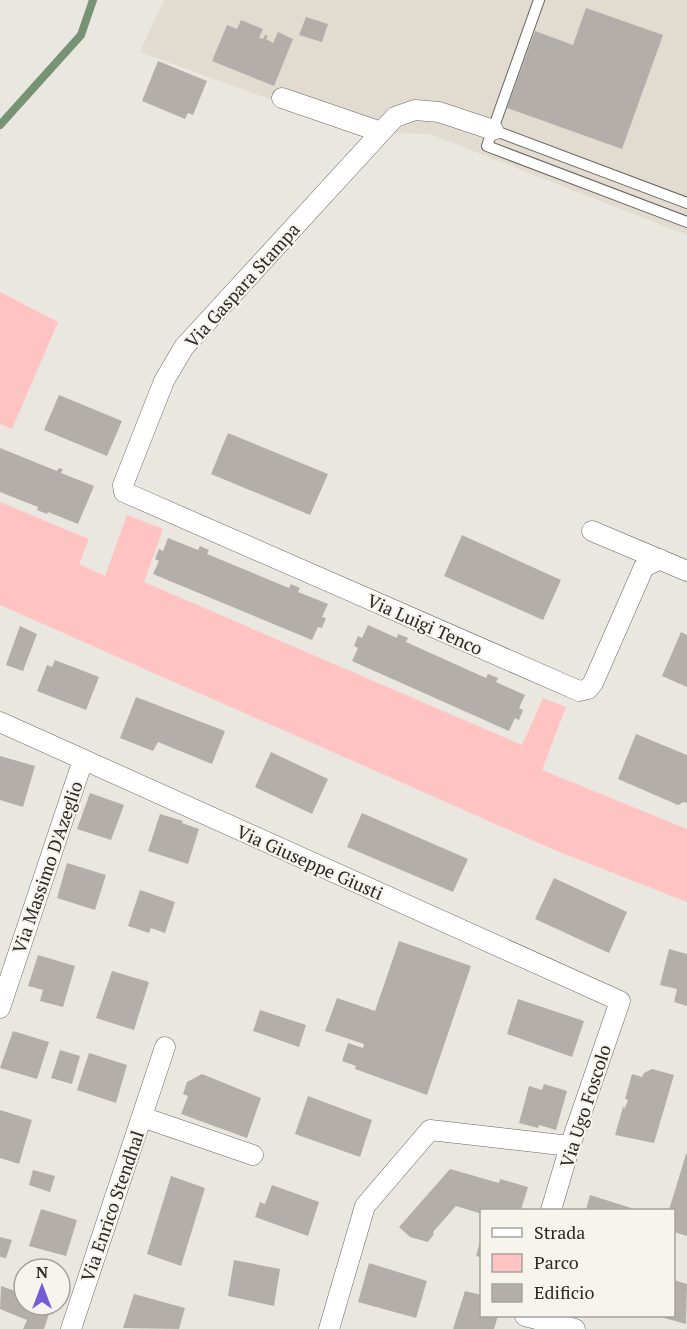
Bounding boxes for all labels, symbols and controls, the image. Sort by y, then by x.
street label: Via Gaspara Stampa [179,217,305,353]
street label: Via Luigi Tenco [364,588,486,660]
street label: Via Massimo D'Azeglio [6,777,88,956]
street label: Via Giuseppe Giusti [233,819,387,905]
street label: Via Ugo Foscolo [554,1041,616,1171]
street label: Via Enrico Stendhal [75,1127,149,1285]
legend [480,1209,675,1317]
text: Strada [534,1220,585,1244]
text: Parco [534,1250,579,1274]
north arrow [12,1257,72,1317]
text: N [36,1261,48,1283]
text: Edificio [534,1280,594,1304]

